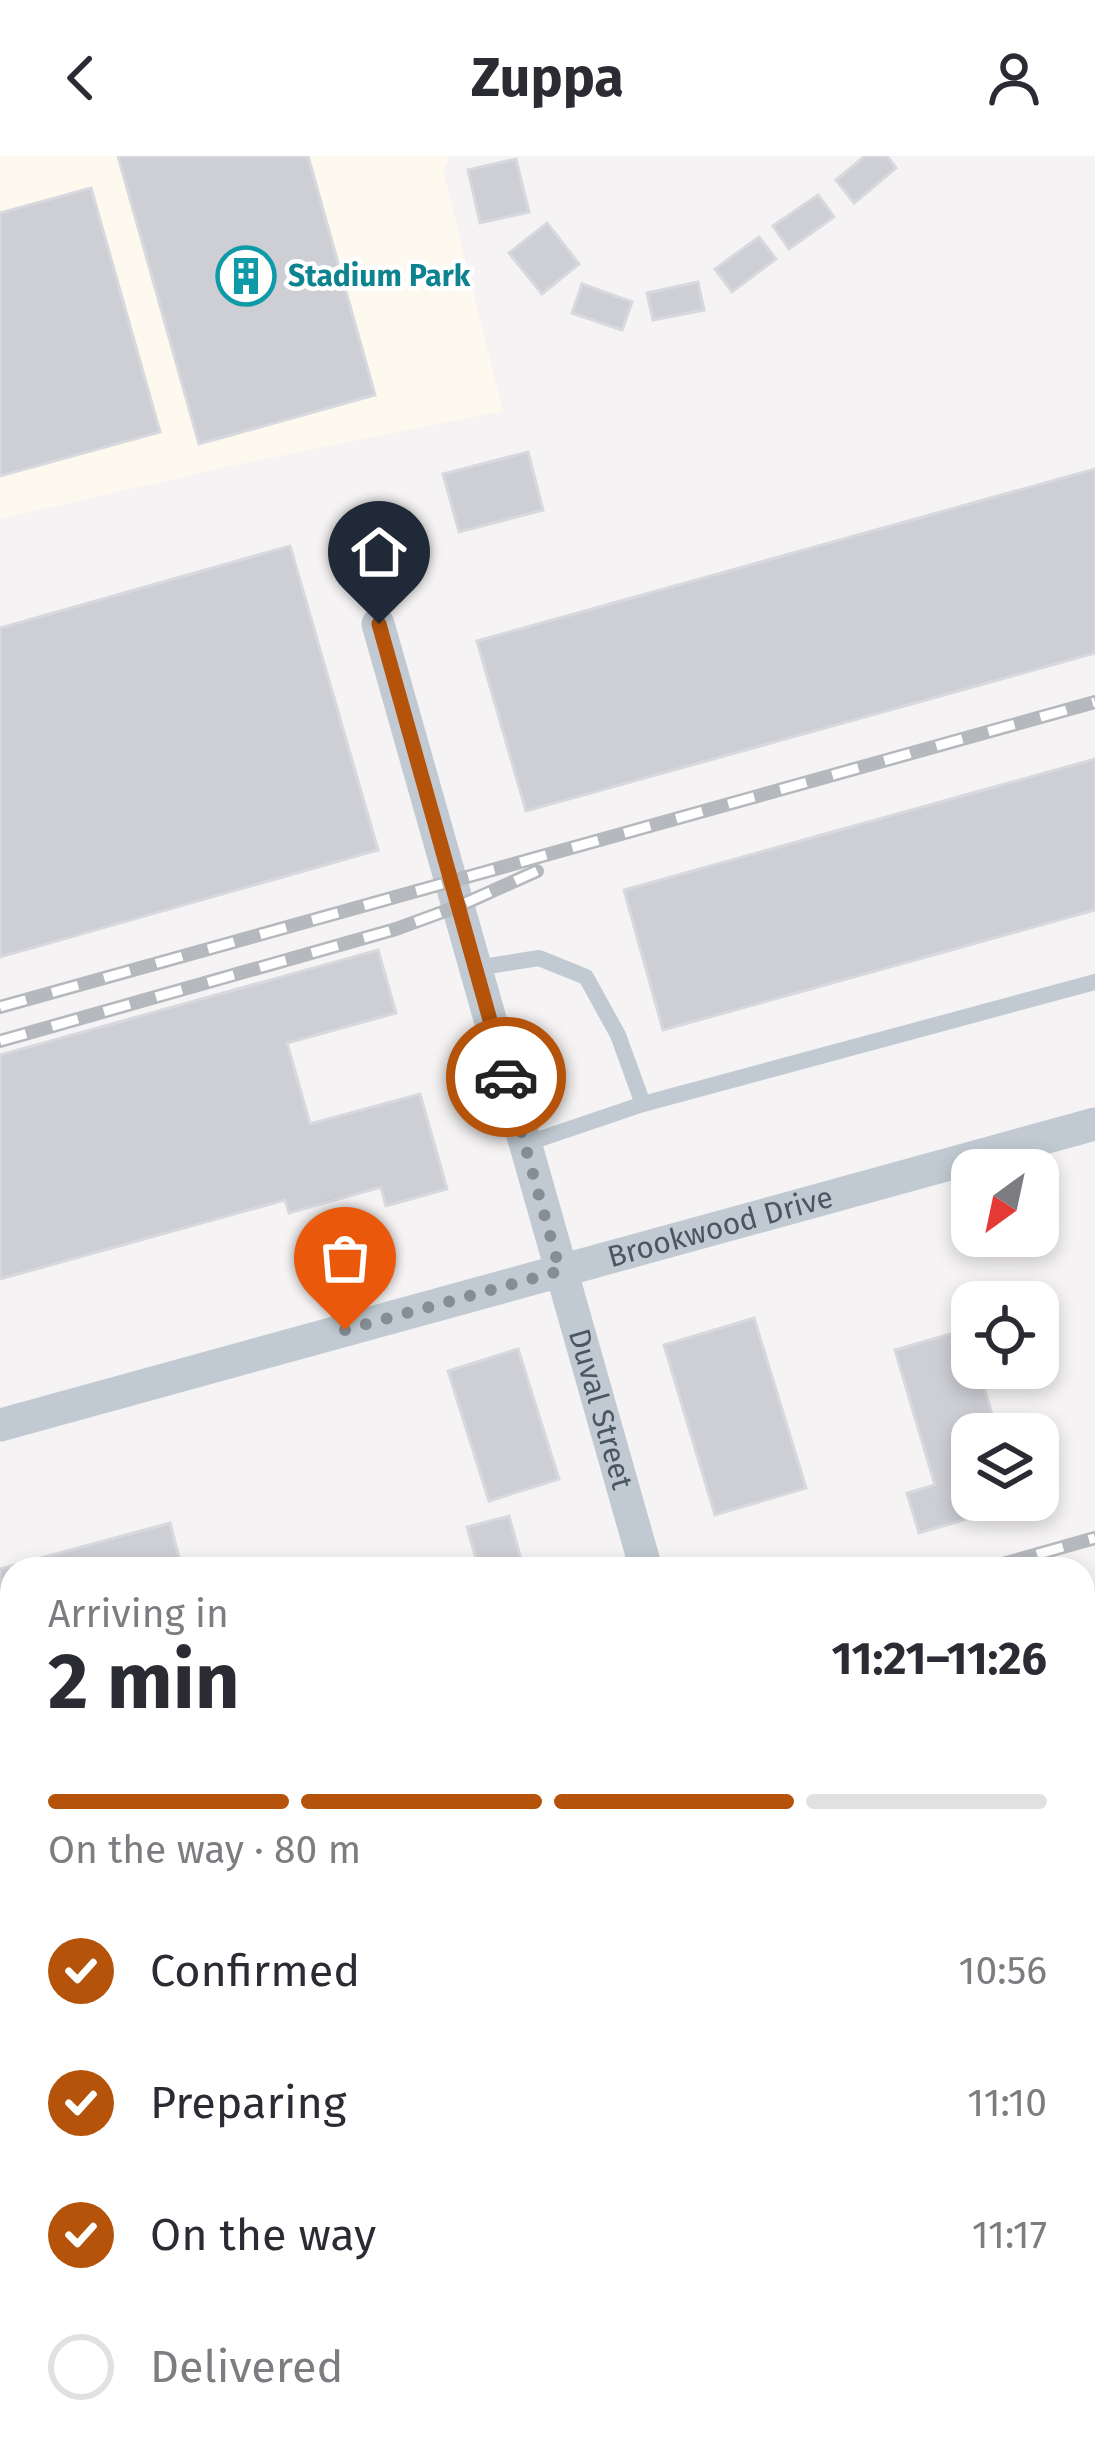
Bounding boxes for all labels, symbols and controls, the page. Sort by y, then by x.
icon: back [48,45,114,111]
icon: person [981,45,1047,111]
text: Zuppa [471,46,624,110]
building icon: Stadium Park [215,245,277,307]
place label: Stadium Park [288,258,471,294]
pin [328,501,430,624]
icon: home [346,519,412,585]
courier [446,1017,566,1137]
icon: car [473,1044,539,1110]
north arrow [951,1149,1059,1257]
map controls [951,1149,1059,1521]
street label: Brookwood Drive [604,1179,837,1275]
pin [294,1207,396,1330]
icon: bag [312,1225,378,1291]
button: locate [951,1281,1059,1389]
street label: Duval Street [561,1325,641,1494]
button: layers [951,1413,1059,1521]
text: Arriving in [48,1591,229,1637]
text: 11:21–11:26 [831,1632,1047,1686]
text: 2 min [48,1635,240,1729]
text: On the way · 80 m [48,1827,361,1873]
icon: check [48,1938,114,2004]
text: Confirmed [150,1944,360,1998]
text: 10:56 [959,1948,1047,1994]
icon: check [48,2070,114,2136]
text: Preparing [150,2076,346,2130]
text: 11:10 [967,2080,1047,2126]
icon: check [48,2202,114,2268]
text: On the way [150,2208,376,2262]
text: 11:17 [972,2212,1047,2258]
text: Delivered [150,2340,343,2394]

